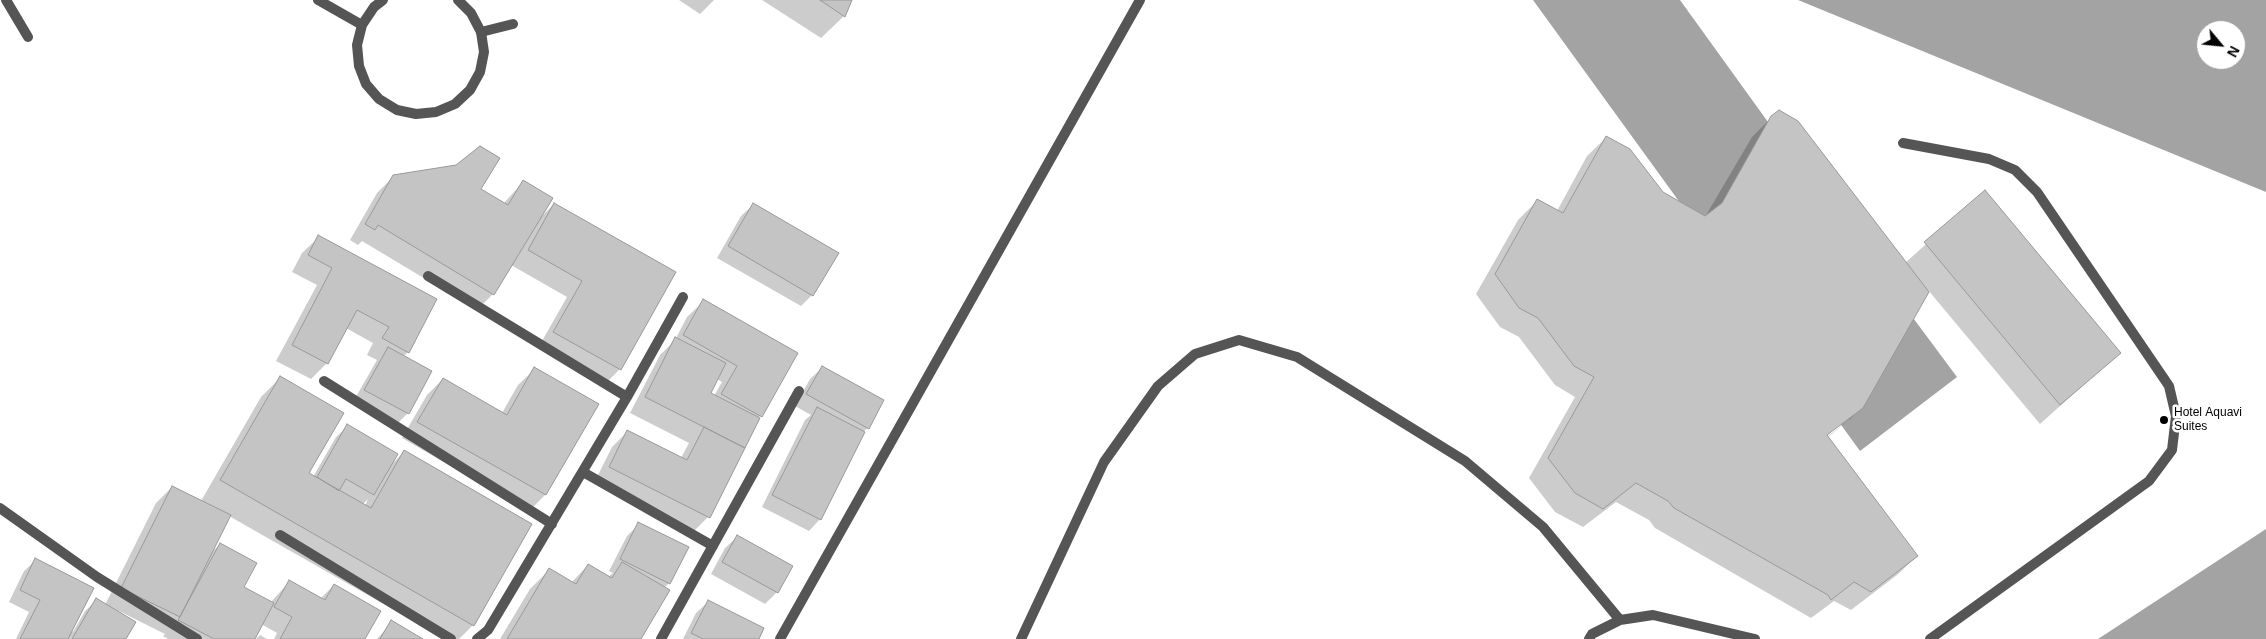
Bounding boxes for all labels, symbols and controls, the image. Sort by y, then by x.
north arrow [2196,20,2246,70]
text: N [2224,43,2243,60]
place label: Hotel Aquavi Suites [2174,406,2242,434]
marker: Hotel Aquavi Suites [2158,414,2170,426]

